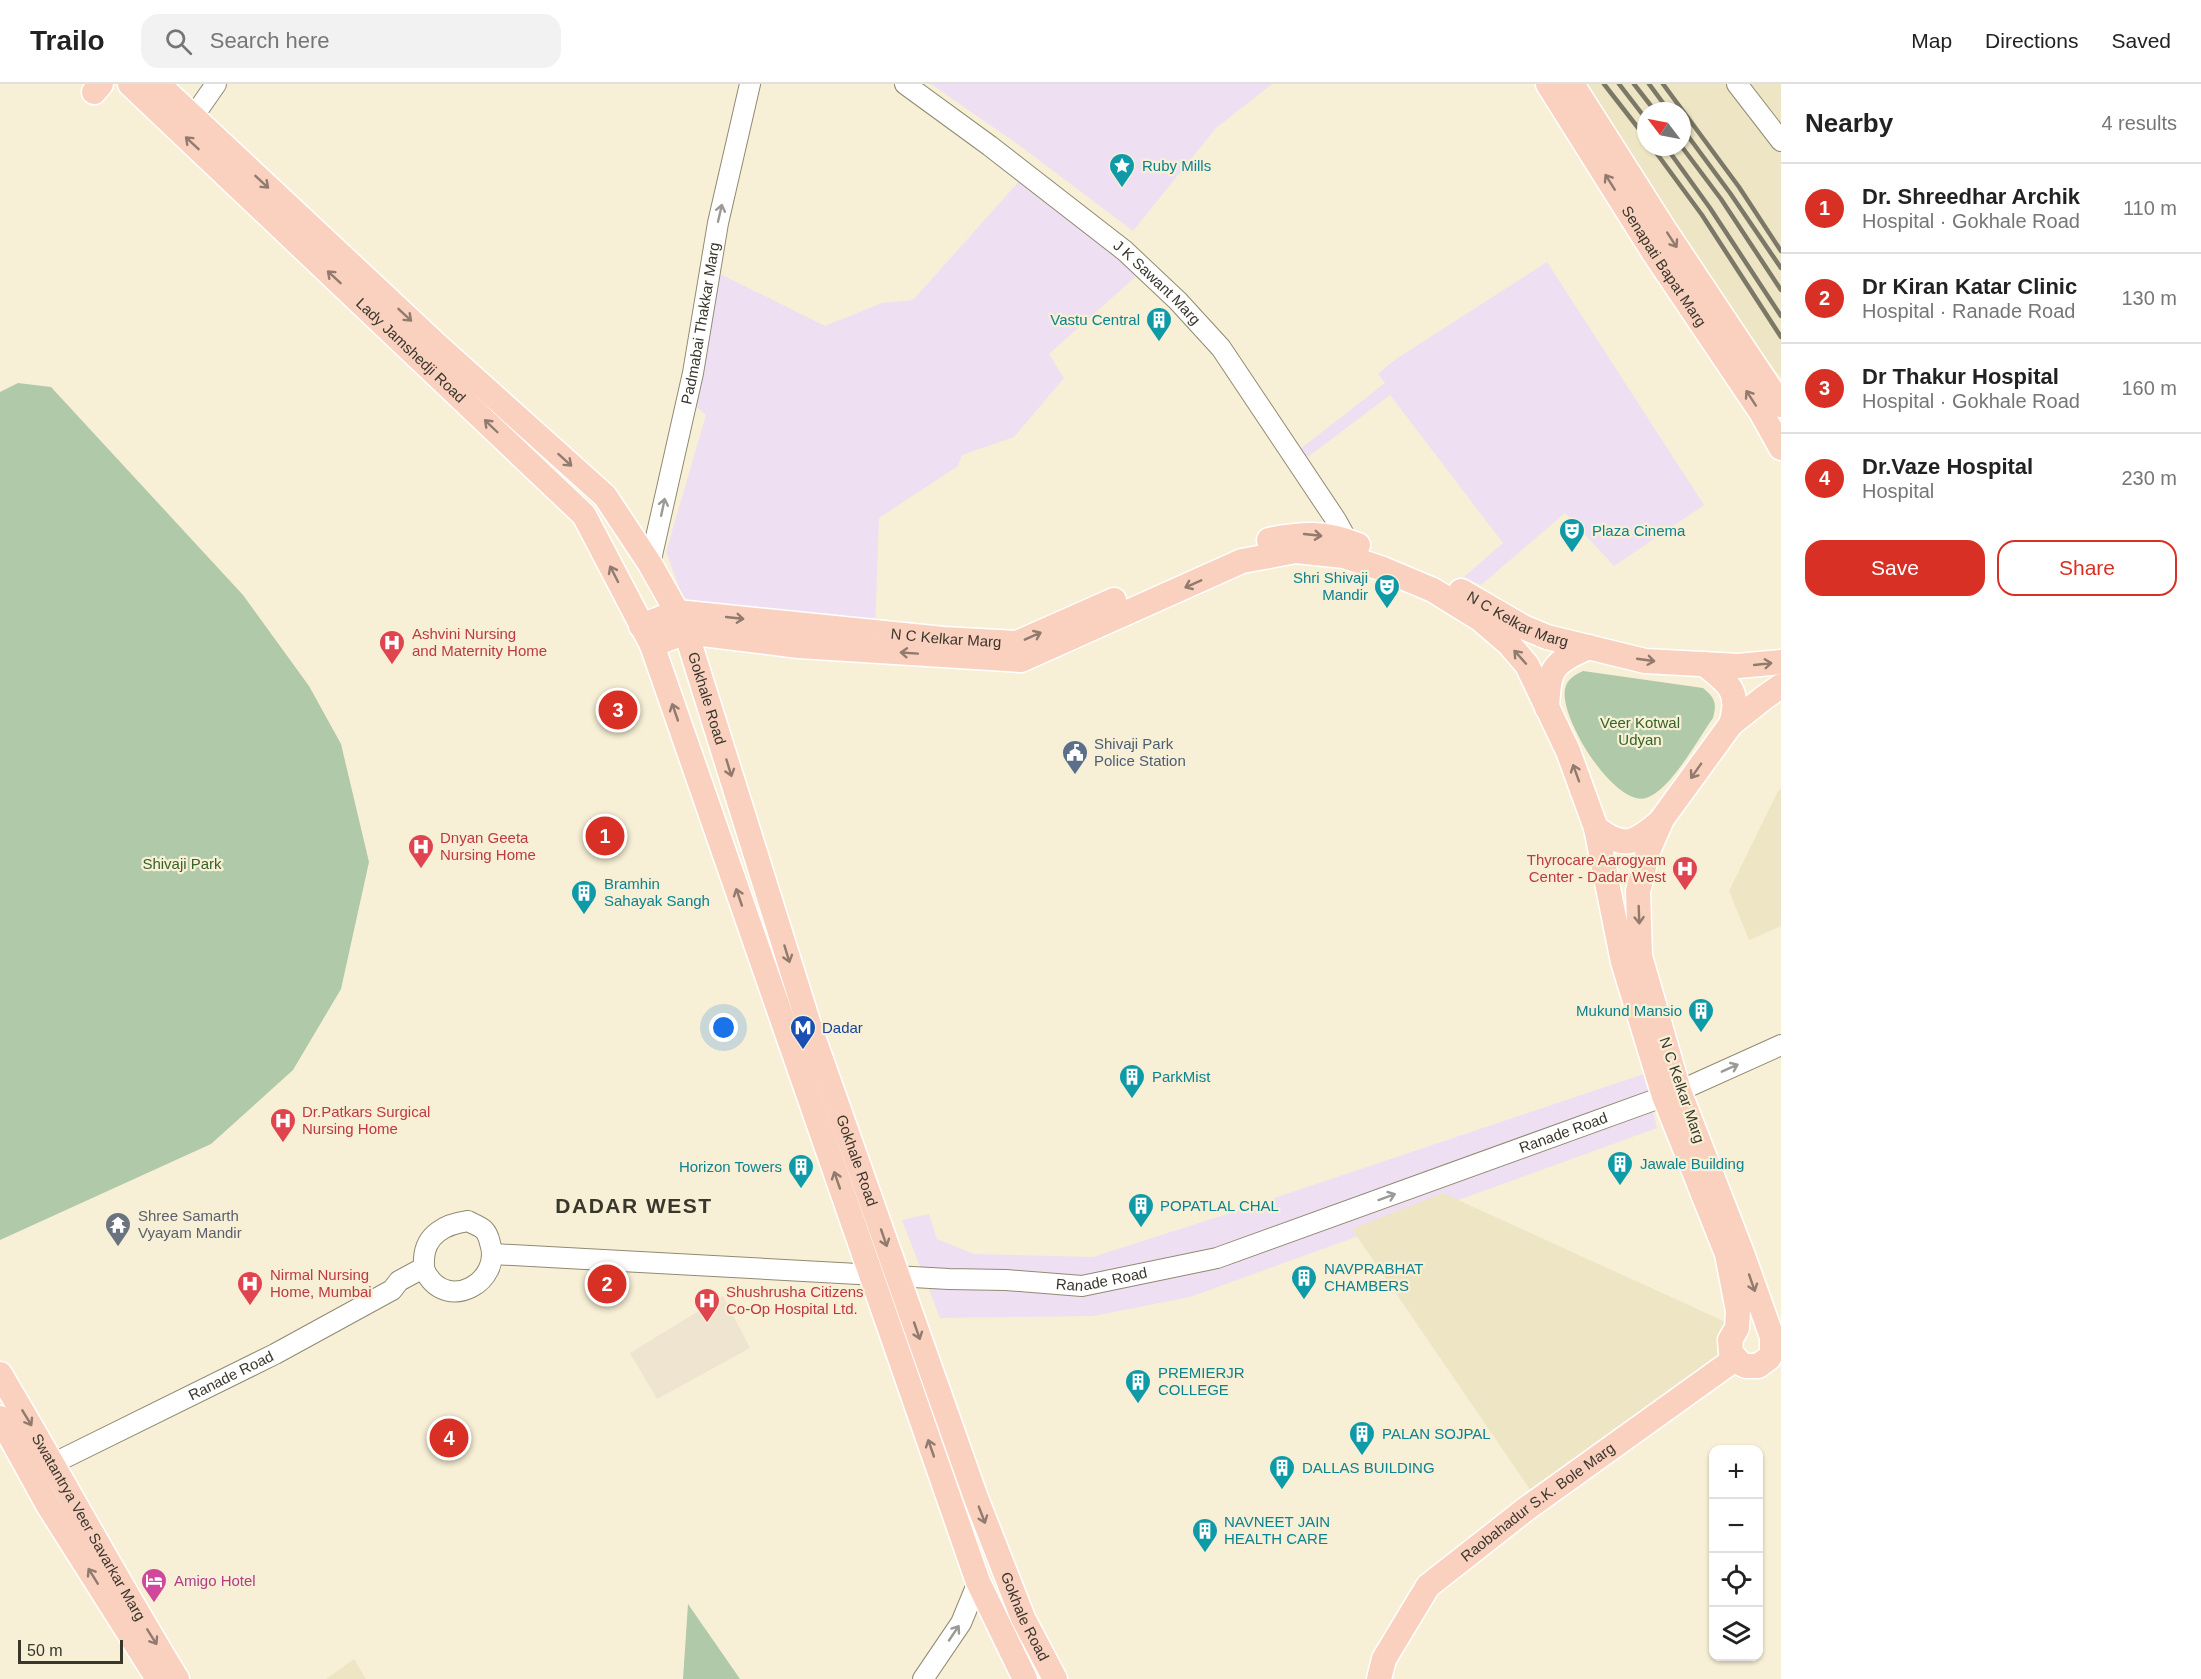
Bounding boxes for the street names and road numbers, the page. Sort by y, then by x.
street label: Senapati Bapat Marg [1619,202,1710,330]
street label: J K Sawant Marg [1110,236,1204,328]
street label: Padmabai Thakkar Marg [677,241,723,406]
street label: Lady Jamshedji Road [353,294,469,406]
street label: N C Kelkar Marg [1464,588,1570,650]
street label: N C Kelkar Marg [890,625,1002,650]
street label: Gokhale Road [685,650,730,747]
street label: N C Kelkar Marg [1656,1035,1709,1145]
street label: Ranade Road [1517,1109,1610,1156]
street label: Gokhale Road [833,1112,881,1208]
street label: Ranade Road [1055,1264,1149,1294]
street label: Ranade Road [185,1347,276,1403]
street label: Swatantrya Veer Savarkar Marg [29,1430,149,1624]
street label: Raobahadur S.K. Bole Marg [1457,1439,1618,1565]
street label: Gokhale Road [998,1569,1053,1664]

